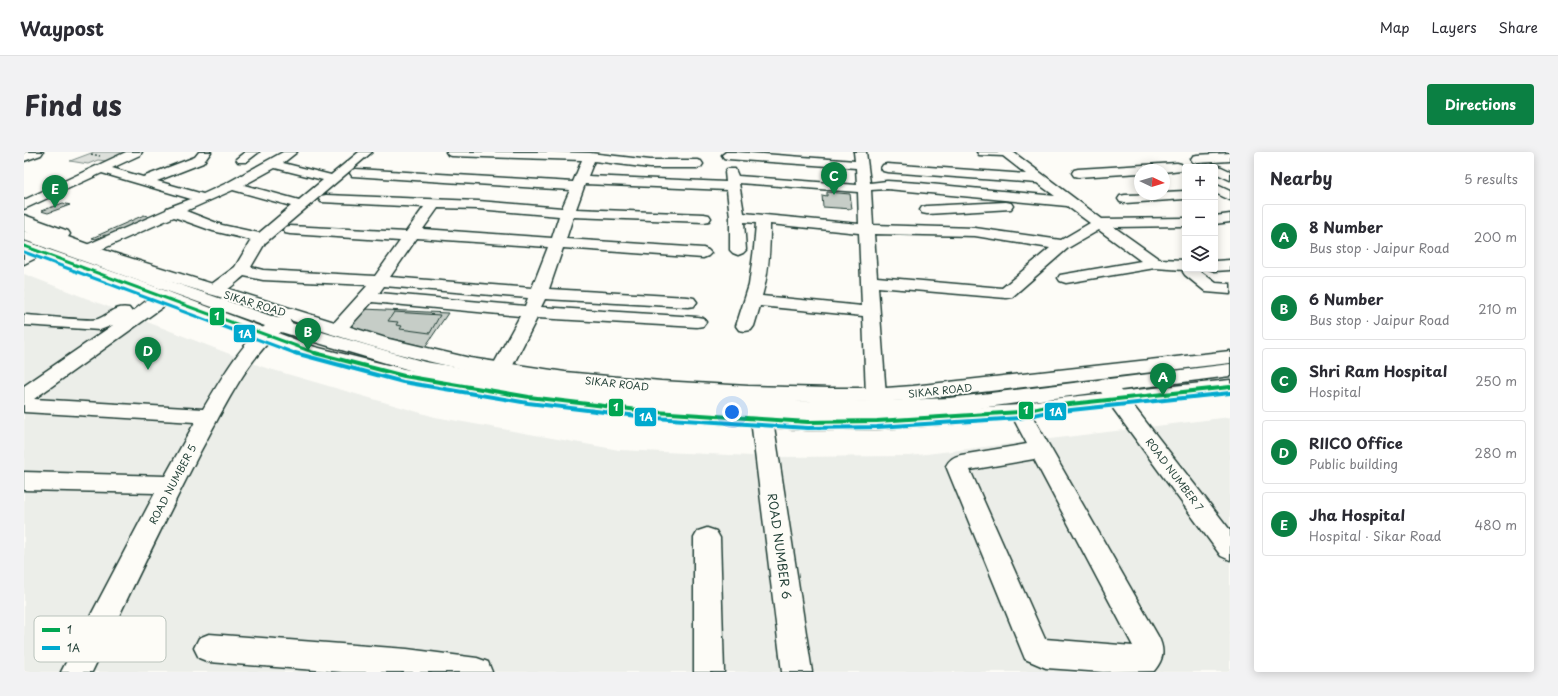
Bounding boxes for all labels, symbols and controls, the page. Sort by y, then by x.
text: Waypost [20,14,104,42]
text: Map [1380,17,1410,38]
text: Layers [1432,17,1477,38]
text: Share [1499,17,1538,38]
text: Find us [24,83,122,126]
button: Directions [1427,84,1534,125]
pin: C [821,162,847,195]
north arrow [1134,164,1170,200]
map controls [1182,164,1218,272]
button: + [1182,164,1218,200]
text: Nearby [1270,165,1332,191]
text: 5 results [1464,169,1518,188]
pin: E [42,175,68,208]
button: − [1182,200,1218,236]
text: 8 Number [1309,215,1383,238]
text: A [1279,227,1289,246]
text: 200 m [1474,227,1517,246]
button: layers [1182,236,1218,272]
text: Bus stop · Jaipur Road [1309,238,1449,257]
street label: SIKAR ROAD [222,286,288,320]
text: 6 Number [1309,287,1384,310]
text: B [1280,299,1288,318]
text: 210 m [1478,299,1517,318]
line badge: 1 [209,307,225,326]
text: 1 [214,307,220,324]
text: Bus stop · Jaipur Road [1309,310,1449,329]
pin: B [295,318,321,351]
line badge: 1A [233,324,256,343]
text: 1A [238,325,252,342]
pin: D [135,337,161,370]
text: Shri Ram Hospital [1309,359,1447,382]
pin: A [1150,363,1176,396]
text: C [1279,371,1289,390]
text: 250 m [1475,371,1517,390]
street label: SIKAR ROAD [584,372,650,394]
street label: SIKAR ROAD [907,379,973,401]
text: Hospital [1309,382,1361,401]
line badge: 1 [608,398,624,417]
text: 1 [613,398,619,415]
line badge: 1 [1018,401,1034,420]
text: 1 [1023,401,1029,418]
your location [722,402,742,422]
line badge: 1A [1044,402,1067,421]
text: 1A [1049,403,1063,420]
line badge: 1A [634,407,657,427]
text: 1A [639,408,653,425]
text: RIICO Office [1309,431,1403,454]
street label: ROAD NUMBER 7 [1143,434,1208,514]
street label: ROAD NUMBER 5 [145,441,200,527]
text: D [1279,443,1289,462]
text: 280 m [1475,443,1517,462]
text: Public building [1309,454,1398,473]
street label: ROAD NUMBER 6 [764,492,796,600]
text: Jha Hospital [1309,503,1405,526]
text: E [1280,515,1288,534]
text: 480 m [1475,515,1517,534]
text: Hospital · Sikar Road [1309,526,1441,545]
legend [34,616,166,662]
text: 1 [67,621,72,638]
text: 1A [67,639,80,656]

